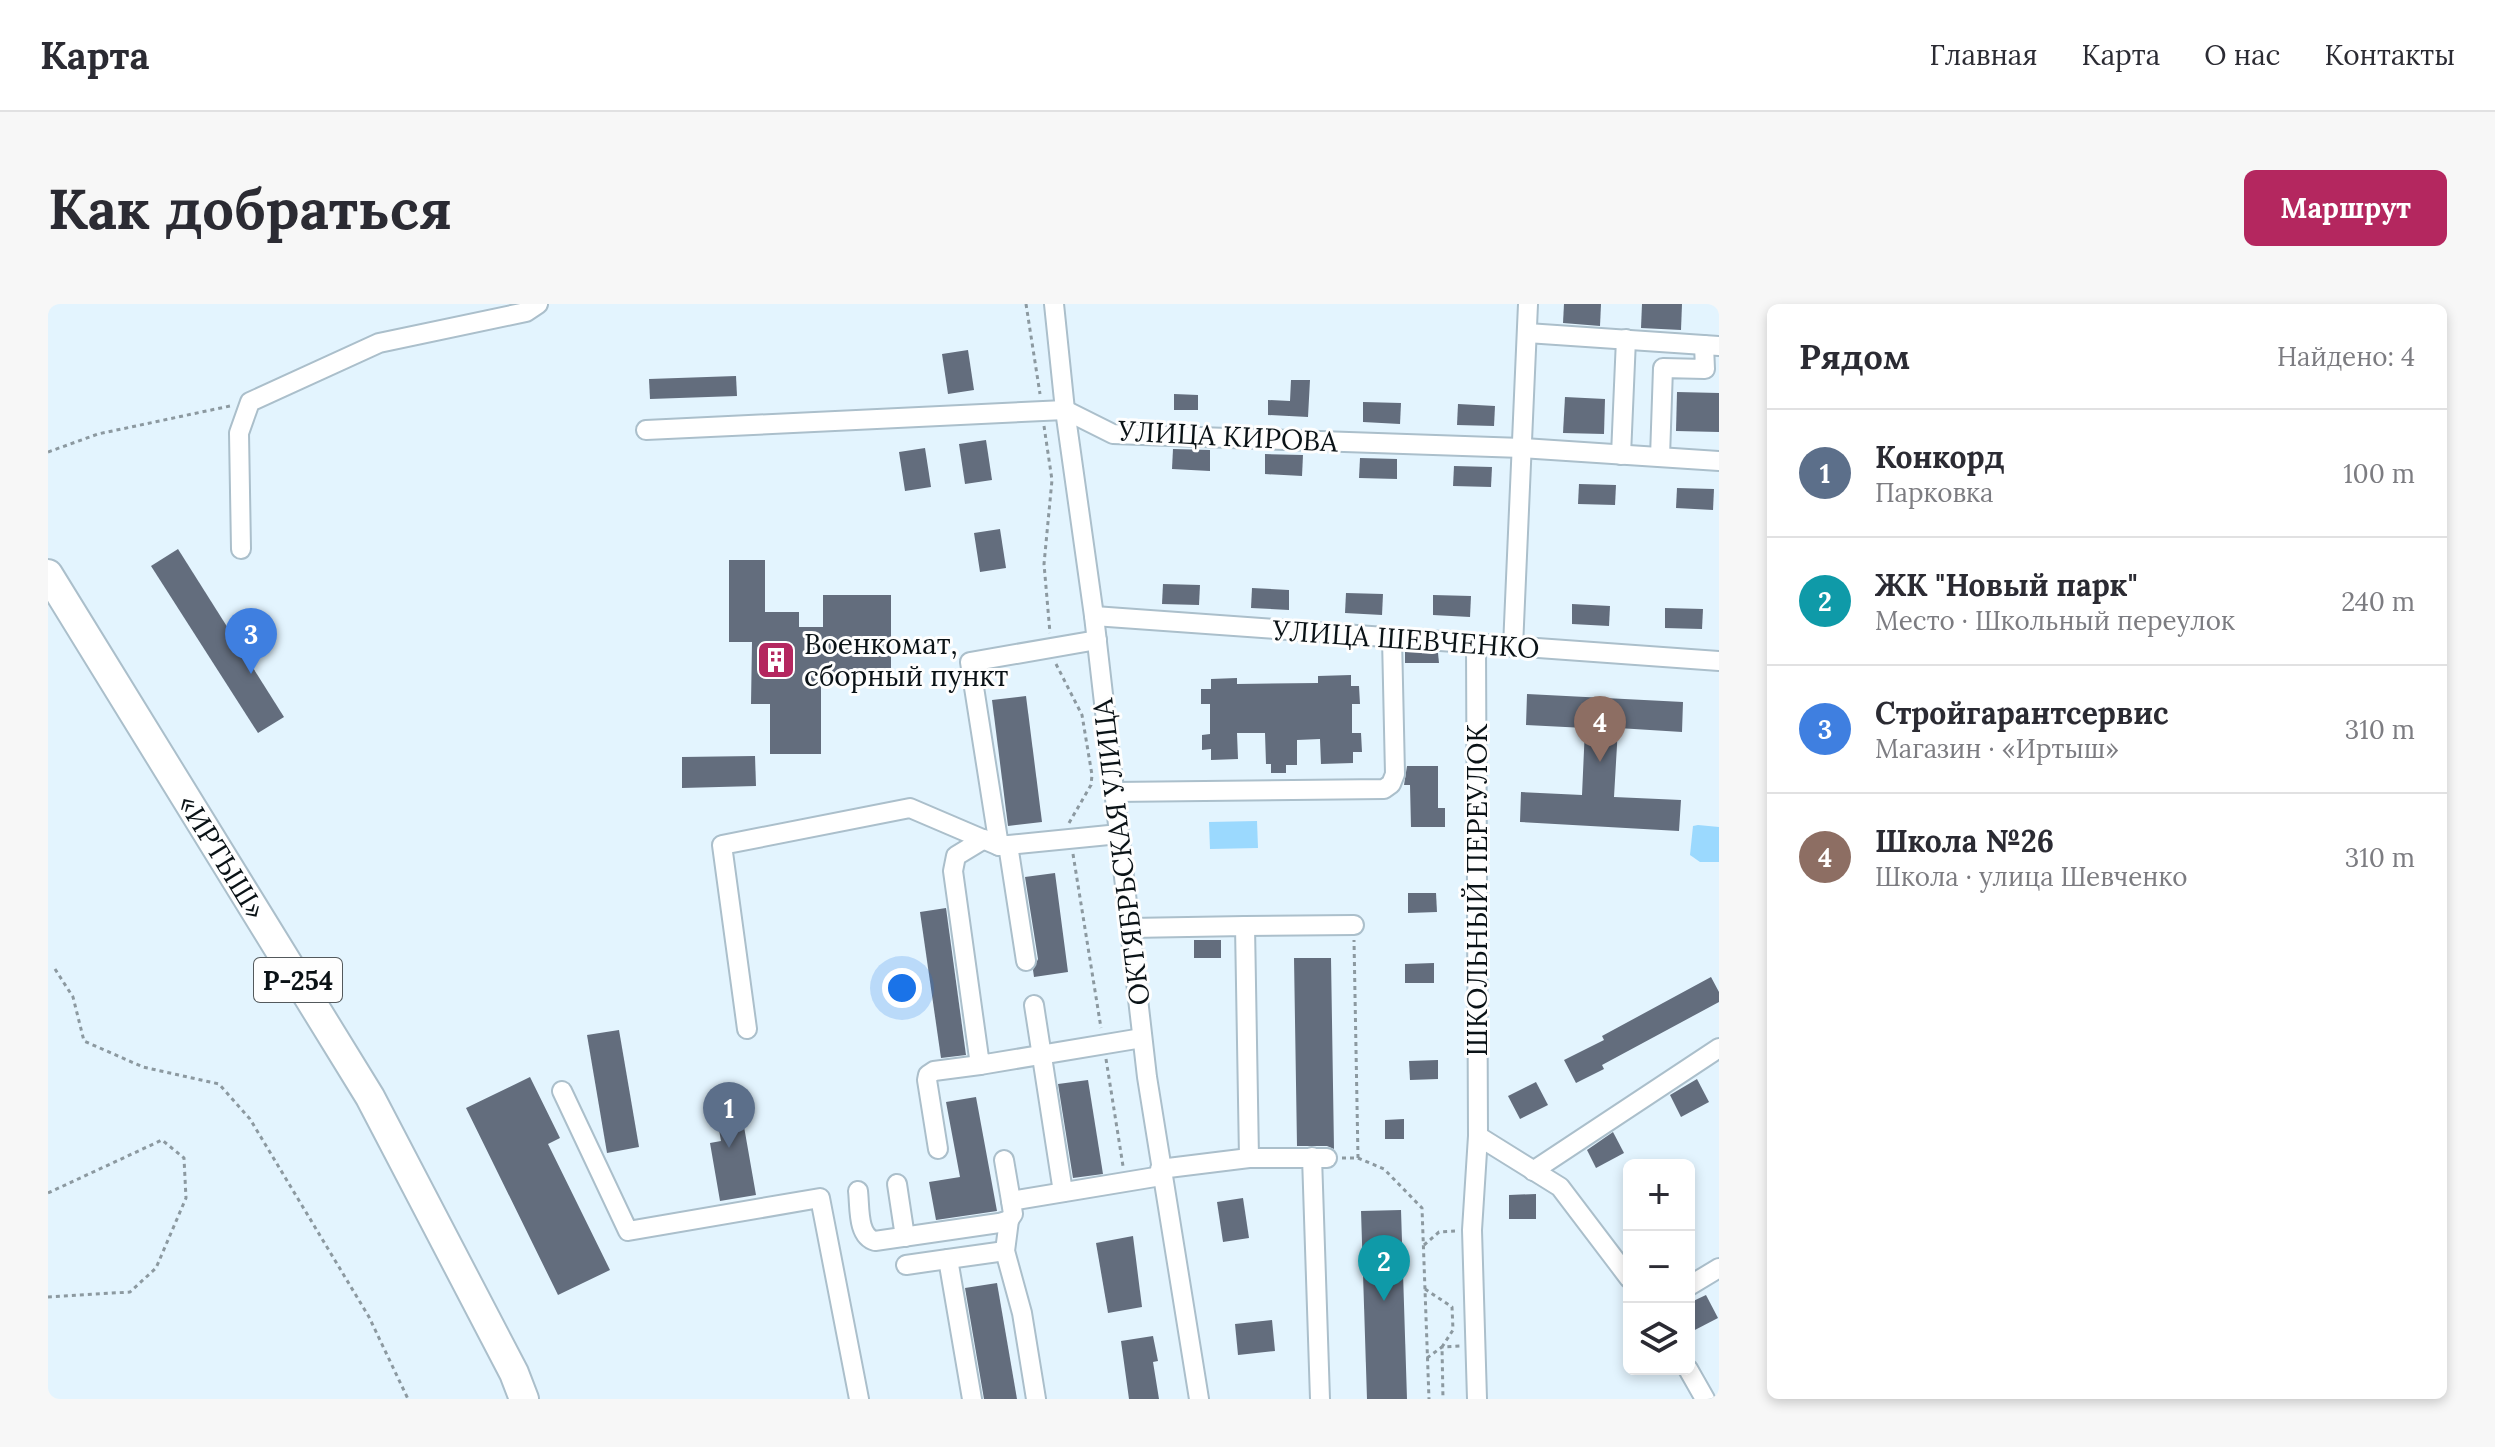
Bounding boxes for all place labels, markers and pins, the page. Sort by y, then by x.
pin: 3 [225,608,277,674]
place label: Военкомат, сборный пункт [804,626,1009,694]
building icon: Военкомат, сборный пункт [755,639,797,681]
pin: 4 [1574,696,1626,762]
pin: 1 [703,1082,755,1148]
pin: 2 [1358,1235,1410,1301]

